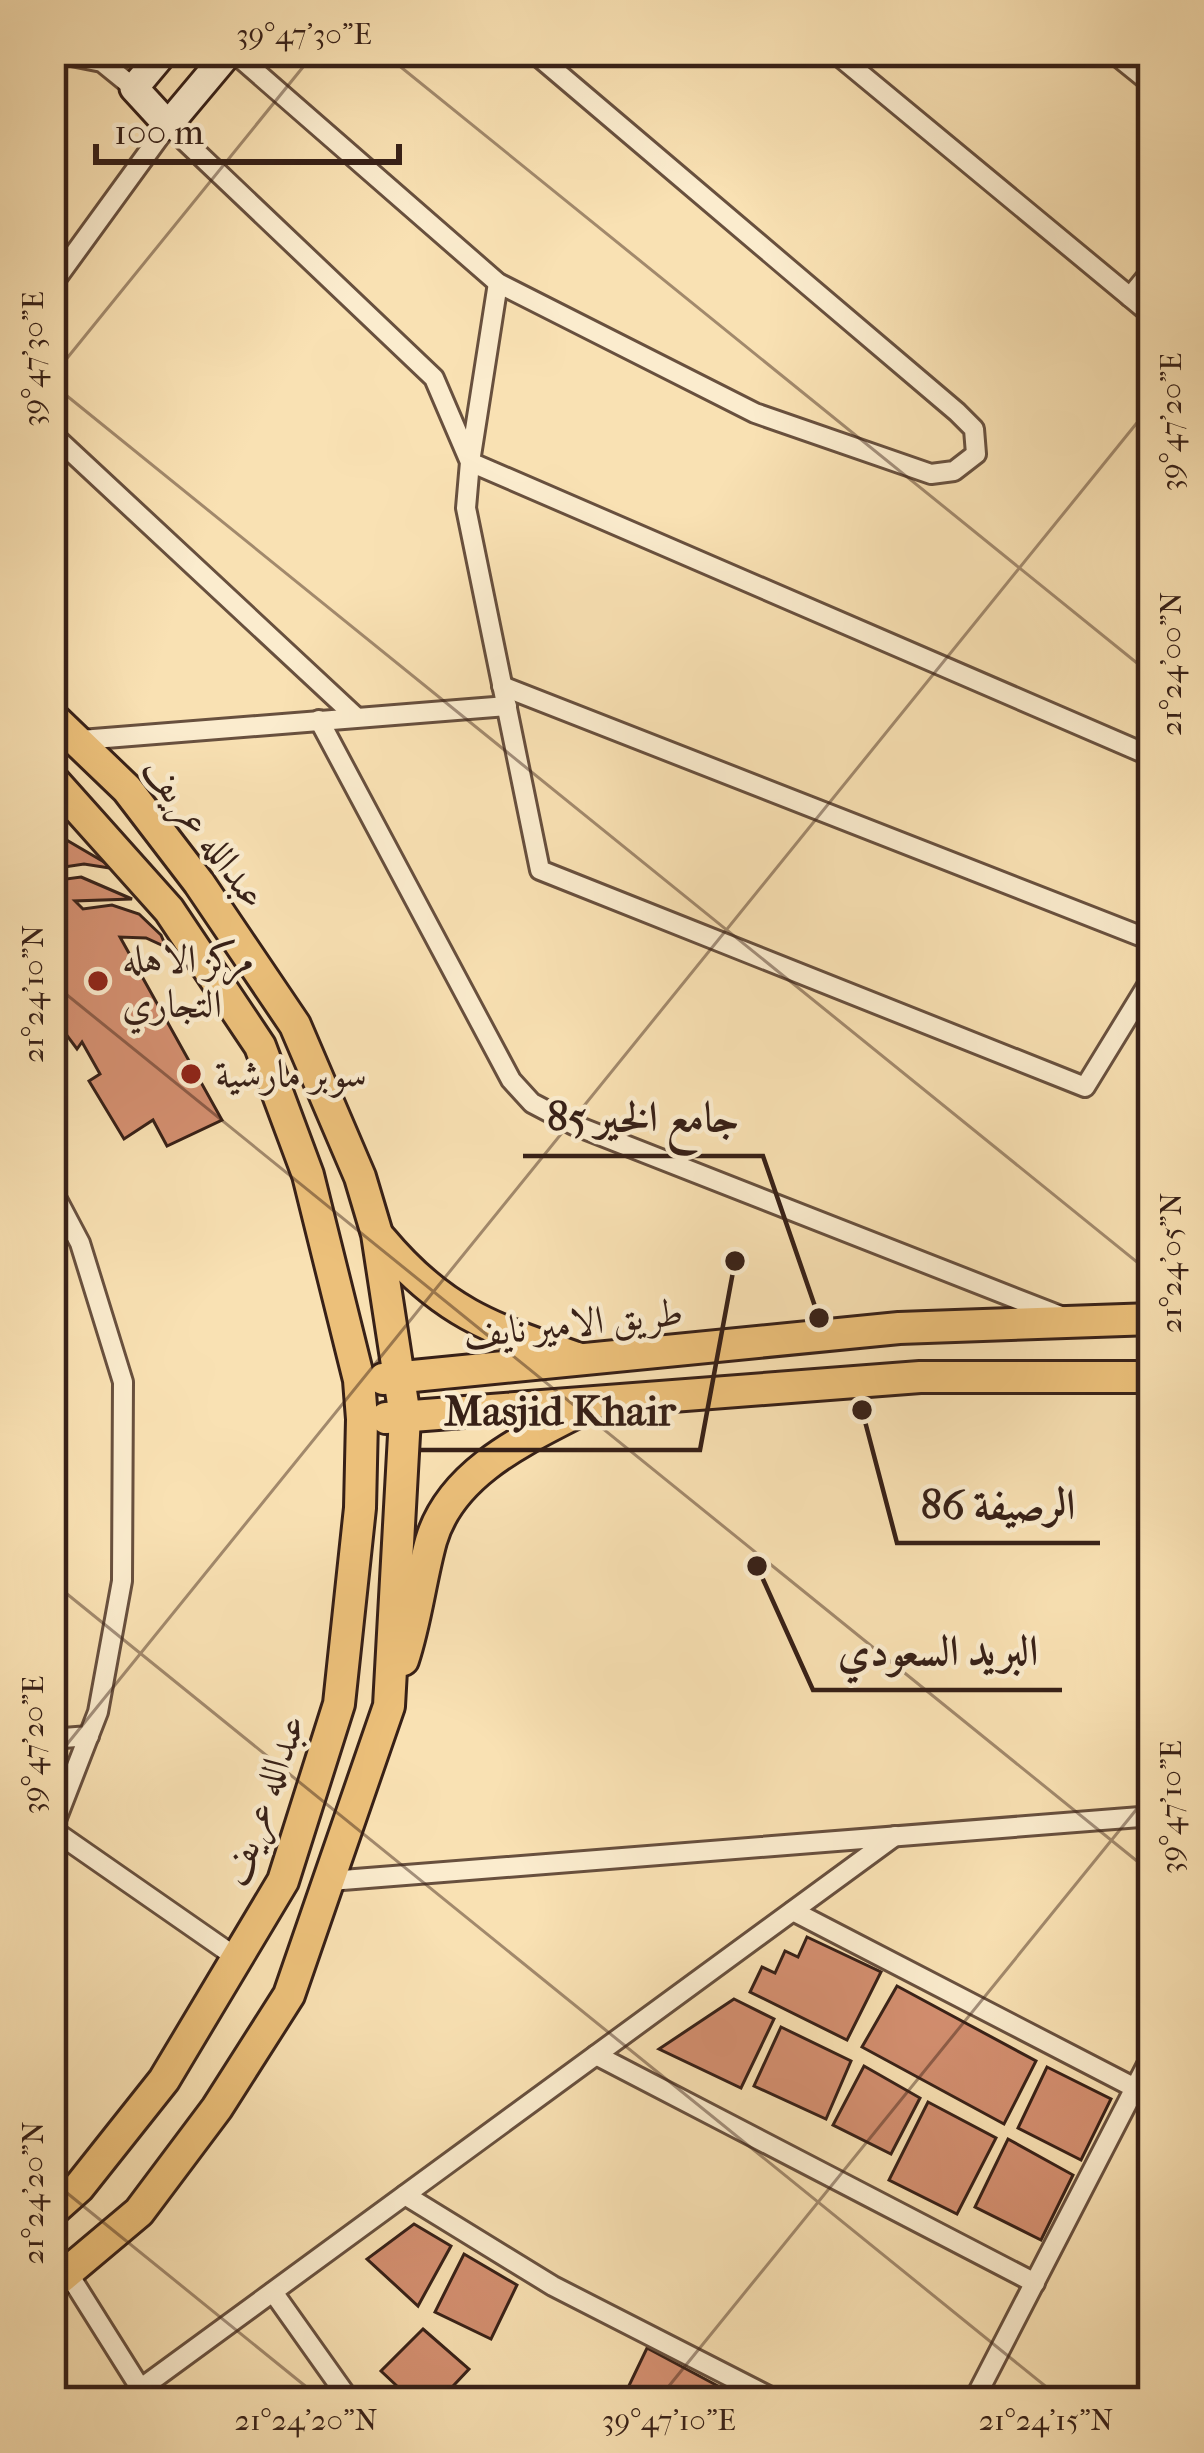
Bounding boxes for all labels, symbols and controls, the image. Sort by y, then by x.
text: 39°47'30"E [236,17,372,52]
scale bar [96,90,399,164]
text: 100 m [114,111,204,153]
text: 39°47'30"E [16,291,51,427]
text: 39°47'20"E [1154,353,1189,491]
text: 21°24'00"N [1154,592,1189,736]
street label: عبدالله عريف [130,747,277,920]
text: 21°24'10"N [16,925,51,1063]
place label: مركز الاهله التجاري [122,936,254,1035]
marker: مركز الاهله التجاري [85,968,111,994]
place label: سوبر مارشية [215,1051,367,1098]
marker: سوبر مارشية [178,1061,204,1087]
callout: جامع الخير 85 [523,1078,763,1156]
text: جامع الخير 85 [547,1093,739,1156]
text: 21°24'05"N [1154,1192,1189,1333]
street label: طريق الامير نايف [461,1289,686,1359]
callout: Masjid Khair [420,1372,700,1450]
text: Masjid Khair [444,1387,677,1436]
callout: الرصيفة 86 [897,1465,1100,1543]
text: الرصيفة 86 [921,1481,1075,1530]
callout: البريد السعودي [813,1612,1062,1690]
text: البريد السعودي [838,1627,1038,1684]
text: 39°47'20"E [16,1676,51,1814]
street label: عبدالله عريف [211,1708,319,1893]
text: 39°47'10"E [1154,1740,1189,1874]
text: 21°24'20"N [16,2121,51,2265]
text: 21°24'20"N [234,2403,378,2438]
text: 39°47'10"E [602,2403,736,2438]
text: 21°24'15"N [979,2403,1114,2438]

